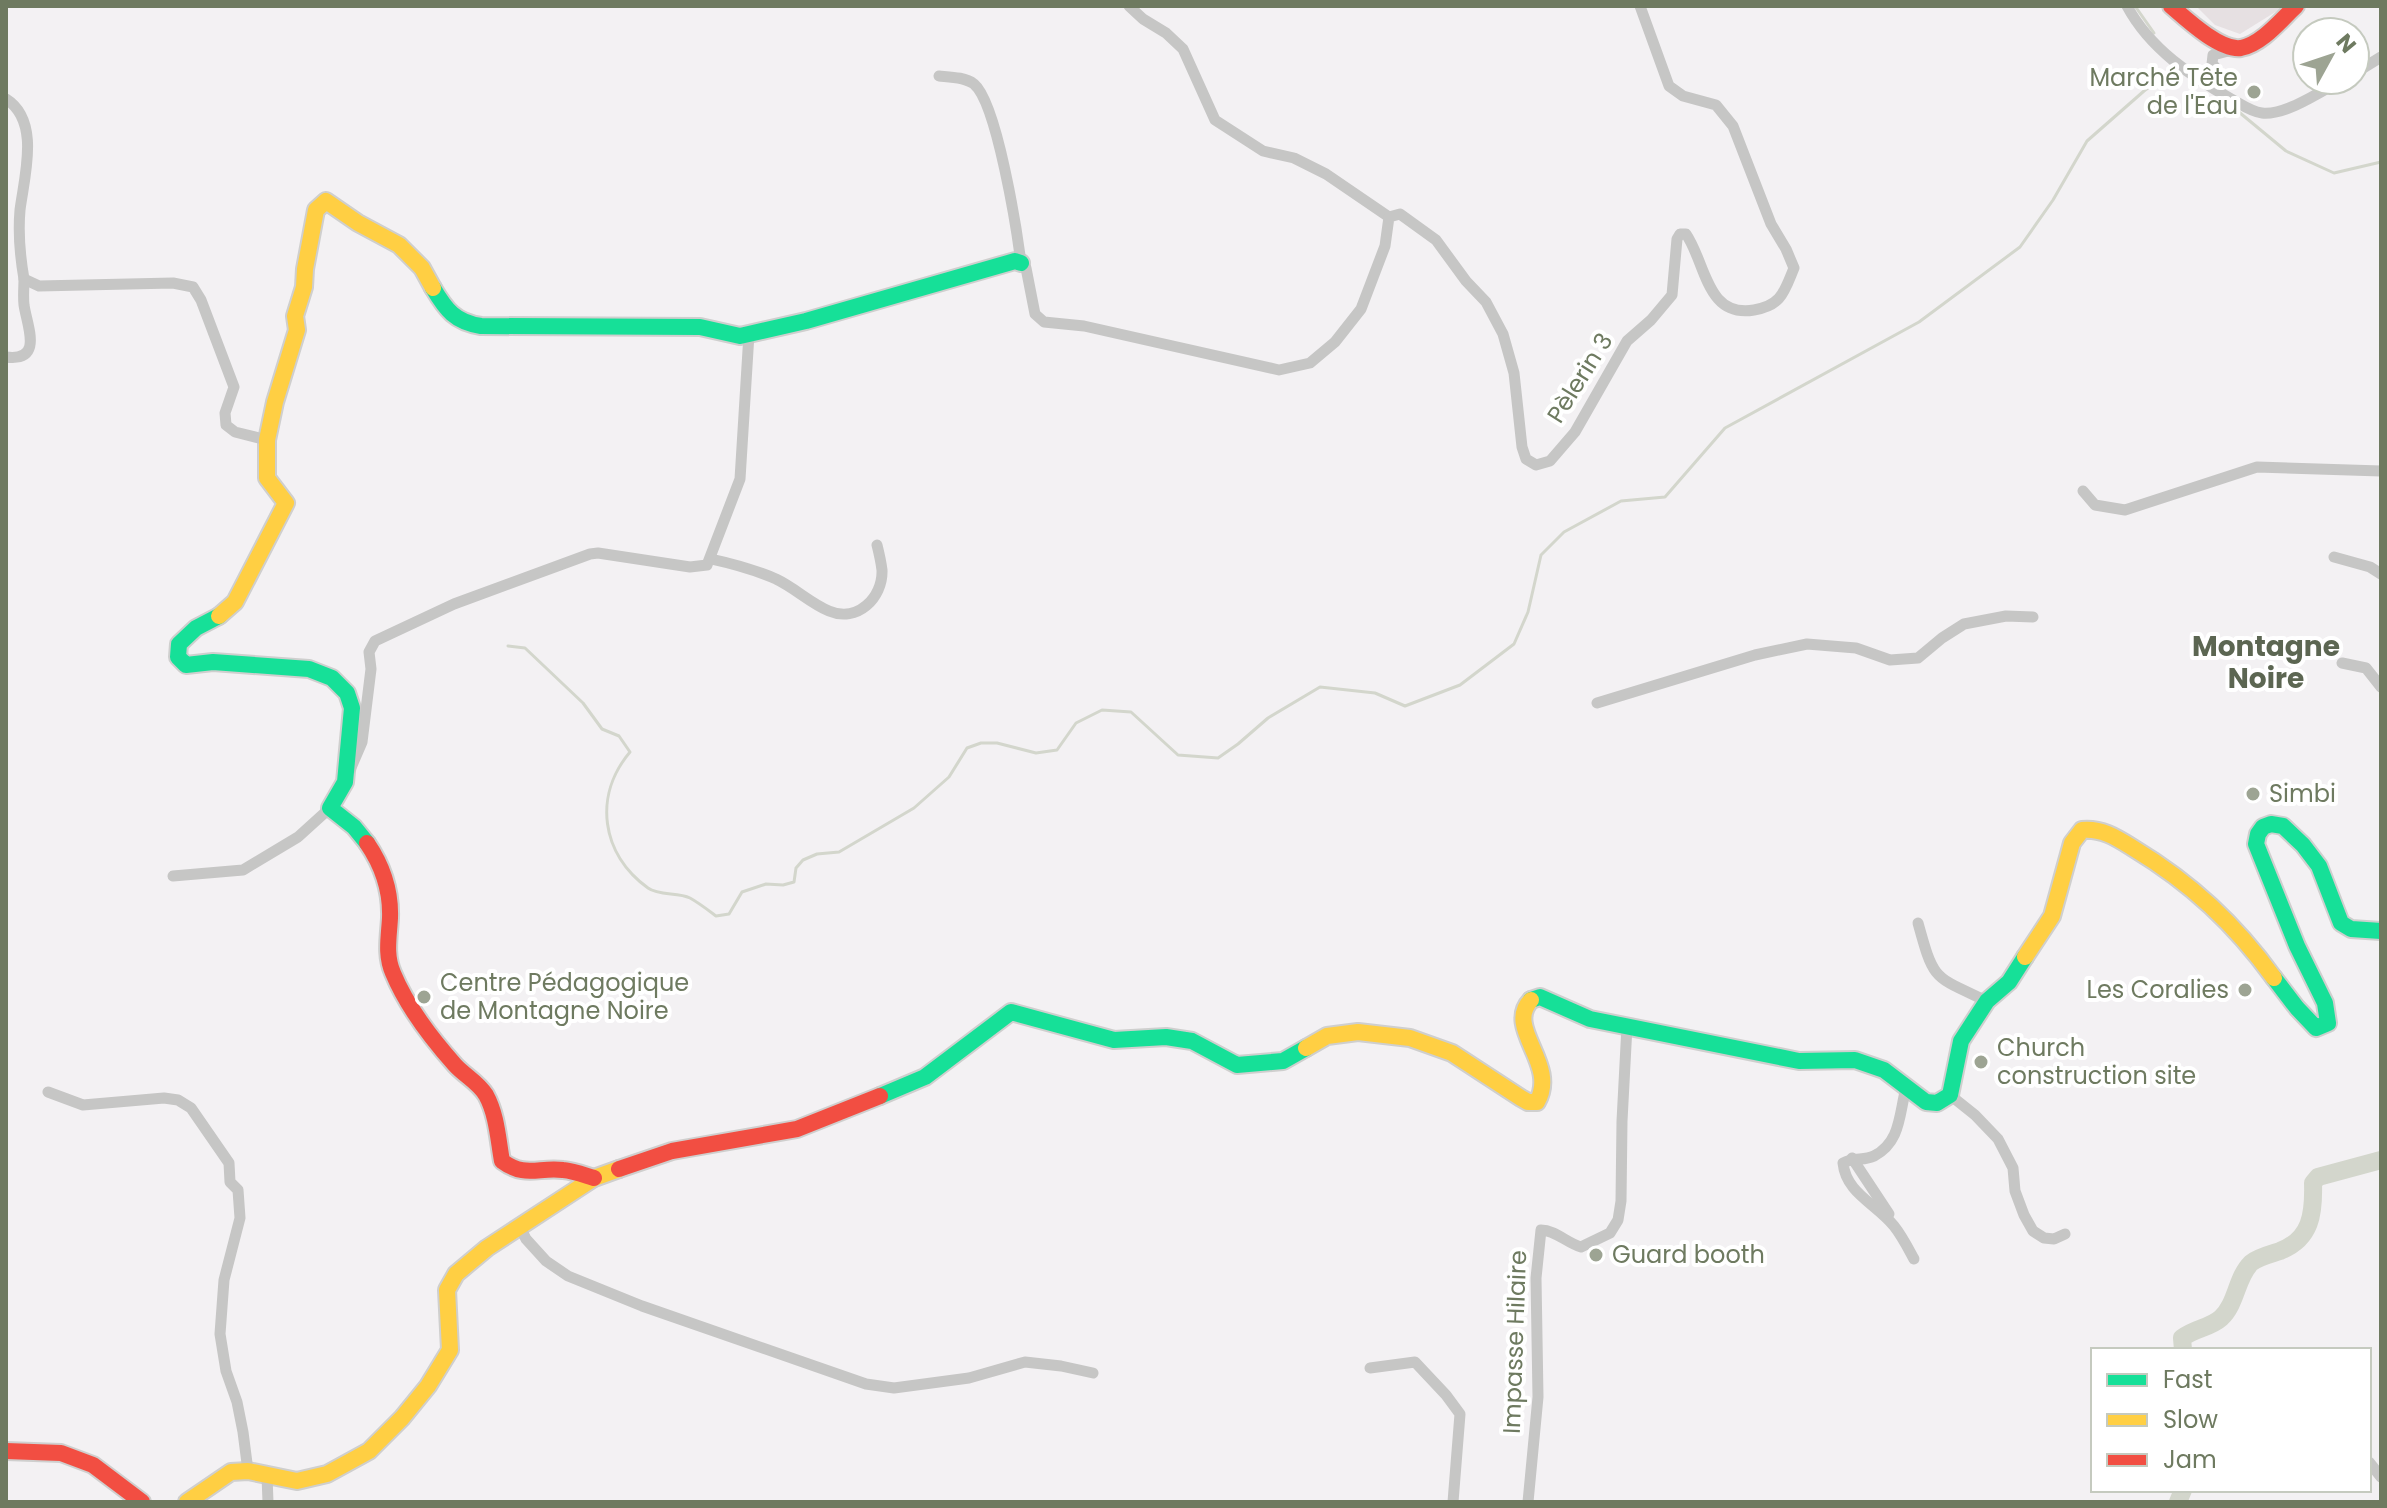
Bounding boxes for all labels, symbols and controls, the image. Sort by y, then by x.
north arrow [2291,16,2371,96]
text: N [2329,27,2363,60]
place label: Marché Tête de l'Eau [2089,61,2238,122]
marker: Marché Tête de l'Eau [2245,83,2263,101]
street label: Pèlerin 3 [1539,326,1620,429]
district label: Montagne Noire [2192,627,2340,698]
place label: Simbi [2269,777,2336,810]
marker: Simbi [2244,785,2262,803]
place label: Centre Pédagogique de Montagne Noire [440,966,689,1027]
place label: Les Coralies [2087,973,2229,1006]
marker: Les Coralies [2236,981,2254,999]
marker: Centre Pédagogique de Montagne Noire [415,988,433,1006]
place label: Church construction site [1997,1031,2196,1092]
marker: Church construction site [1972,1053,1990,1071]
place label: Guard booth [1612,1238,1765,1271]
marker: Guard booth [1587,1246,1605,1264]
street label: Impasse Hilaire [1495,1250,1534,1434]
legend [2091,1348,2371,1492]
text: Fast [2163,1363,2213,1396]
text: Slow [2163,1403,2218,1436]
text: Jam [2163,1443,2217,1476]

